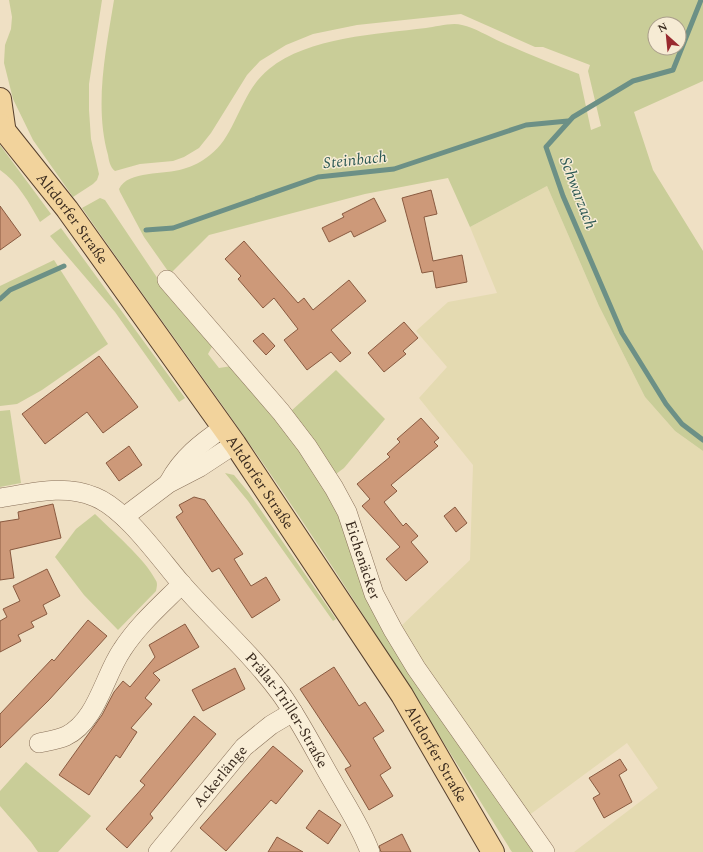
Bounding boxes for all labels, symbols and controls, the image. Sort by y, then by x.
north arrow [647,16,687,56]
text: N [655,18,671,37]
water label: Steinbach [322,145,388,175]
water label: Schwarzach [553,153,603,233]
street label: Altdorfer Straße [31,167,114,269]
street label: Altdorfer Straße [221,430,300,534]
street label: Eichenäcker [339,517,387,604]
street label: Prälat-Triller-Straße [240,647,334,772]
street label: Altdorfer Straße [399,701,473,807]
street label: Ackerlänge [187,740,253,813]

